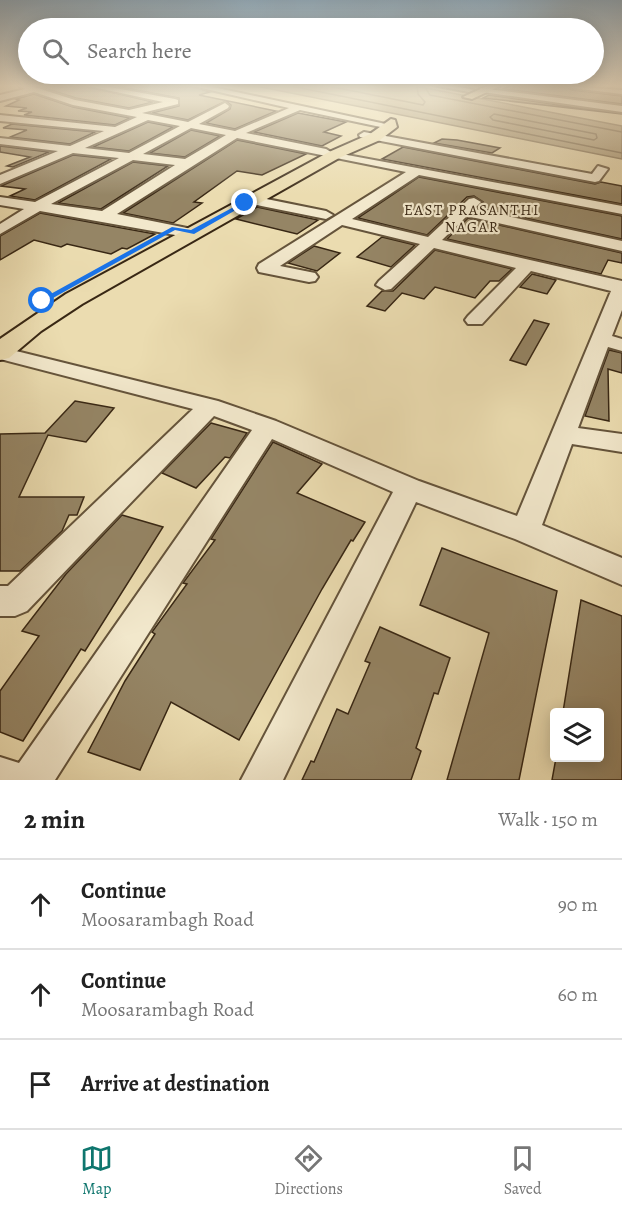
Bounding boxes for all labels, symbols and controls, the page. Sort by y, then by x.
search box [18,18,604,84]
icon: search [39,35,72,68]
text: Search here [87,36,192,66]
route end [231,189,257,215]
district label: EAST PRASANTHI NAGAR [404,200,540,237]
route start [28,287,54,313]
map controls [550,708,604,762]
button: layers [550,708,604,762]
text: 2 min [24,802,85,837]
text: Walk · 150 m [498,806,598,833]
text: Continue [81,876,166,906]
icon: ahead [24,888,57,921]
text: 90 m [558,891,598,918]
text: Moosarambagh Road [81,906,254,933]
text: Continue [81,966,166,996]
icon: ahead [24,978,57,1011]
text: 60 m [558,981,598,1008]
text: Moosarambagh Road [81,996,254,1023]
icon: arrive [24,1068,57,1101]
text: Arrive at destination [81,1069,270,1099]
tab: Map [80,1142,113,1200]
tab: Directions [274,1142,343,1200]
tab: Saved [504,1142,542,1200]

